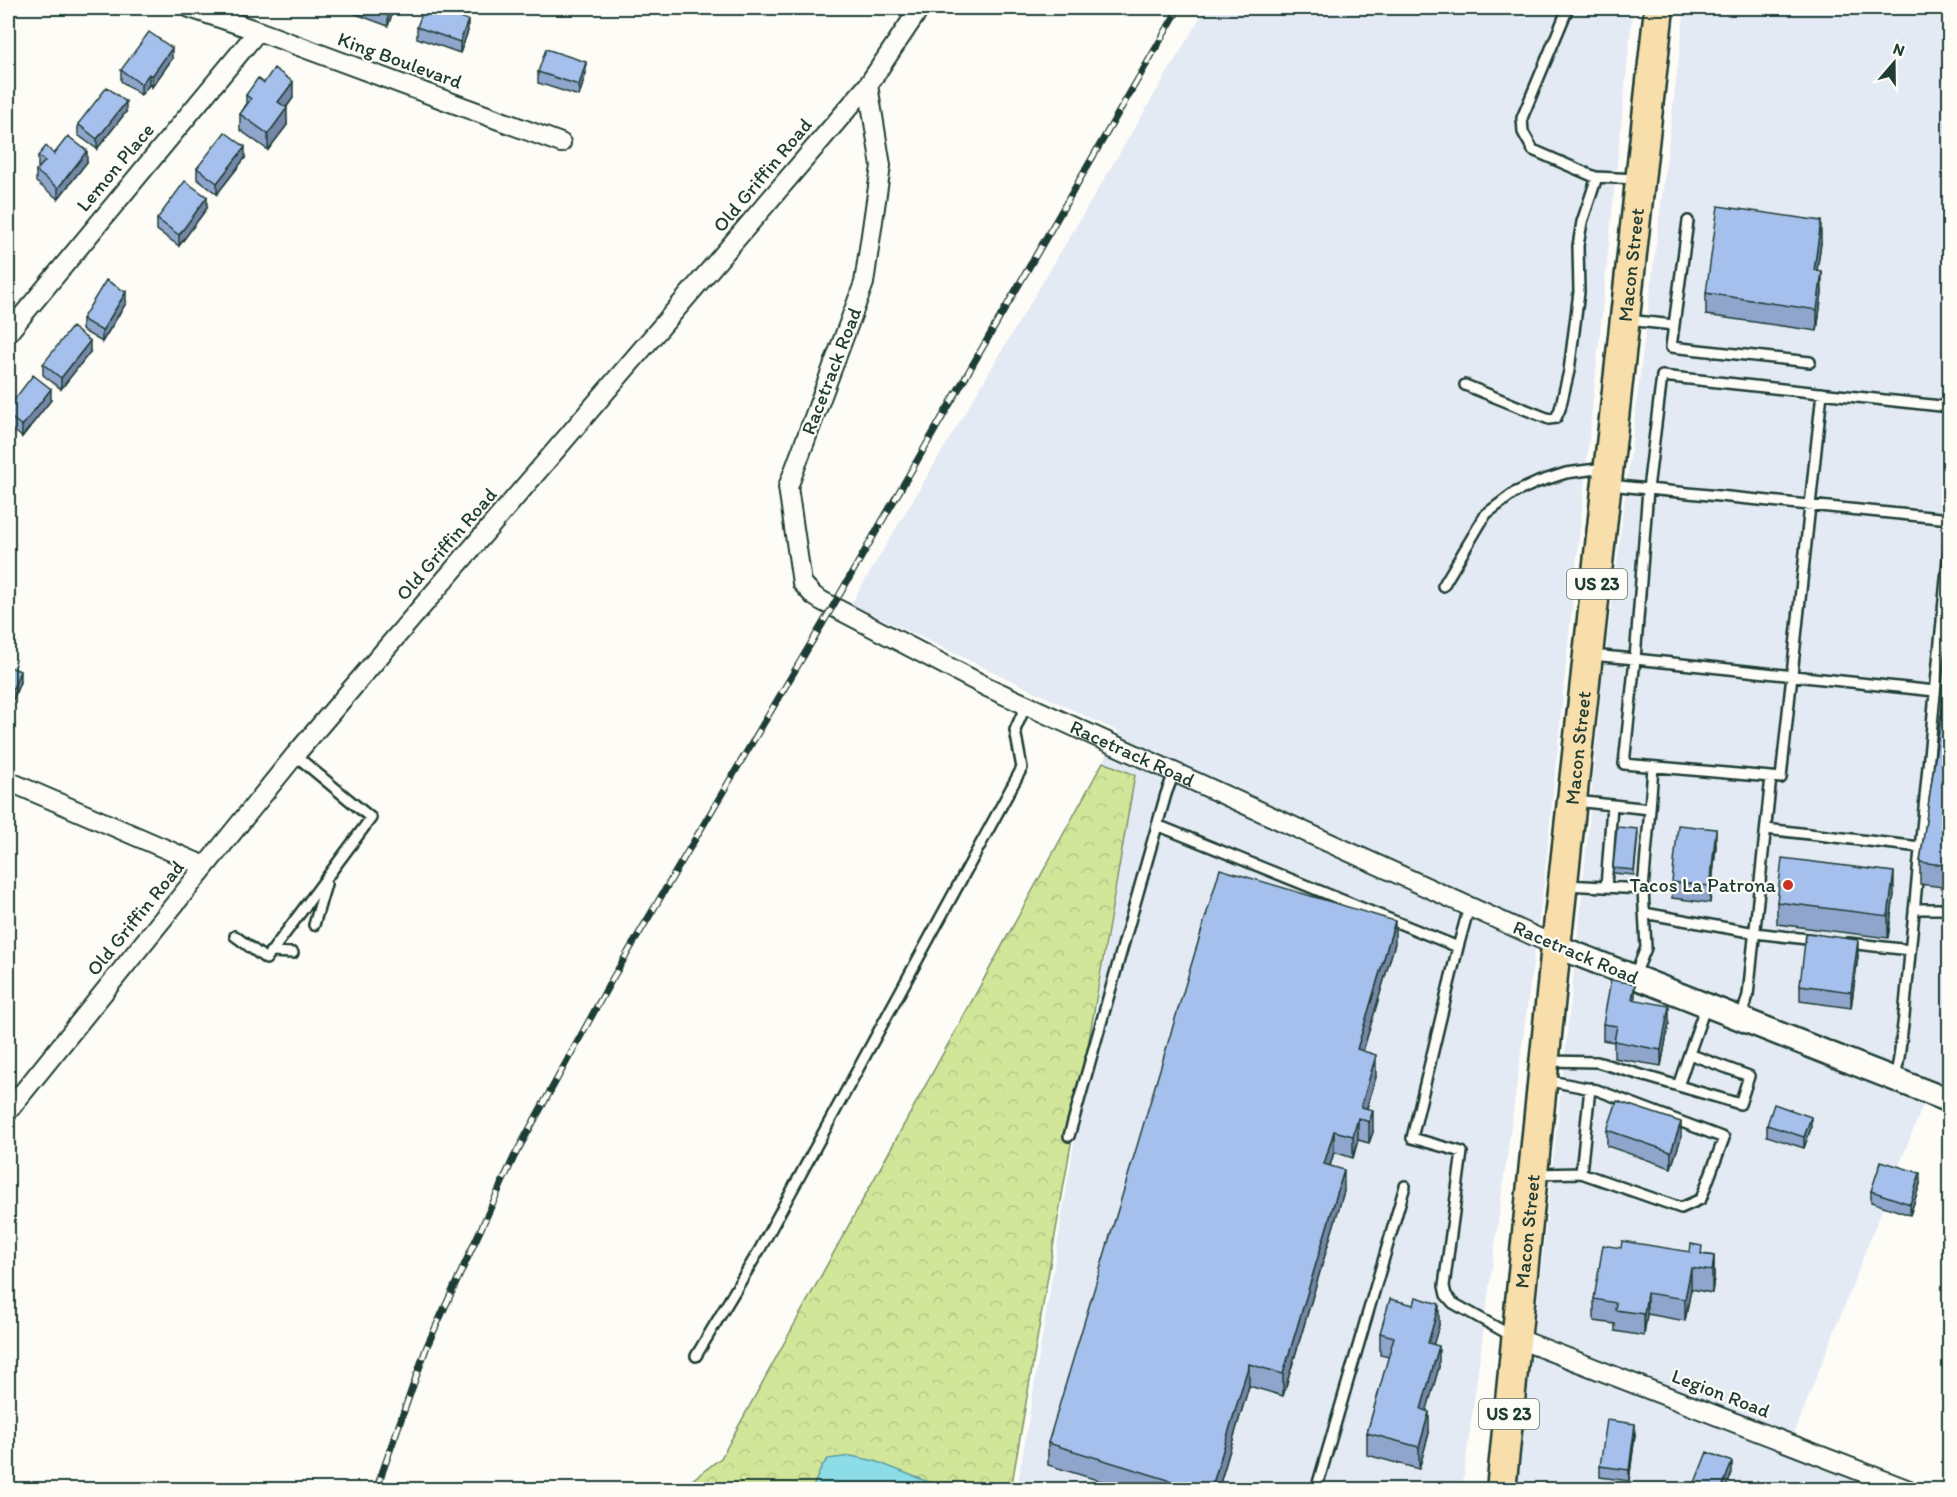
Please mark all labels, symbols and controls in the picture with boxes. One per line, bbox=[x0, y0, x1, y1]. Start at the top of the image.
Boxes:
street label: King Boulevard bbox=[335, 26, 466, 94]
north arrow bbox=[1864, 33, 1924, 93]
text: N bbox=[1891, 39, 1907, 60]
street label: Old Griffin Road bbox=[707, 113, 817, 237]
street label: Lemon Place bbox=[71, 118, 159, 216]
street label: Macon Street bbox=[1613, 206, 1649, 323]
street label: Racetrack Road bbox=[796, 304, 866, 438]
street label: Old Griffin Road bbox=[391, 483, 502, 605]
road number: US 23 bbox=[1567, 569, 1627, 599]
street label: Macon Street bbox=[1560, 689, 1596, 806]
street label: Racetrack Road bbox=[1066, 714, 1199, 792]
street label: Old Griffin Road bbox=[81, 855, 189, 980]
place label: Tacos La Patrona bbox=[1629, 873, 1777, 897]
marker: Tacos La Patrona bbox=[1781, 878, 1795, 892]
street label: Racetrack Road bbox=[1510, 915, 1643, 989]
street label: Macon Street bbox=[1509, 1173, 1545, 1289]
street label: Legion Road bbox=[1668, 1363, 1774, 1423]
road number: US 23 bbox=[1479, 1399, 1539, 1429]

